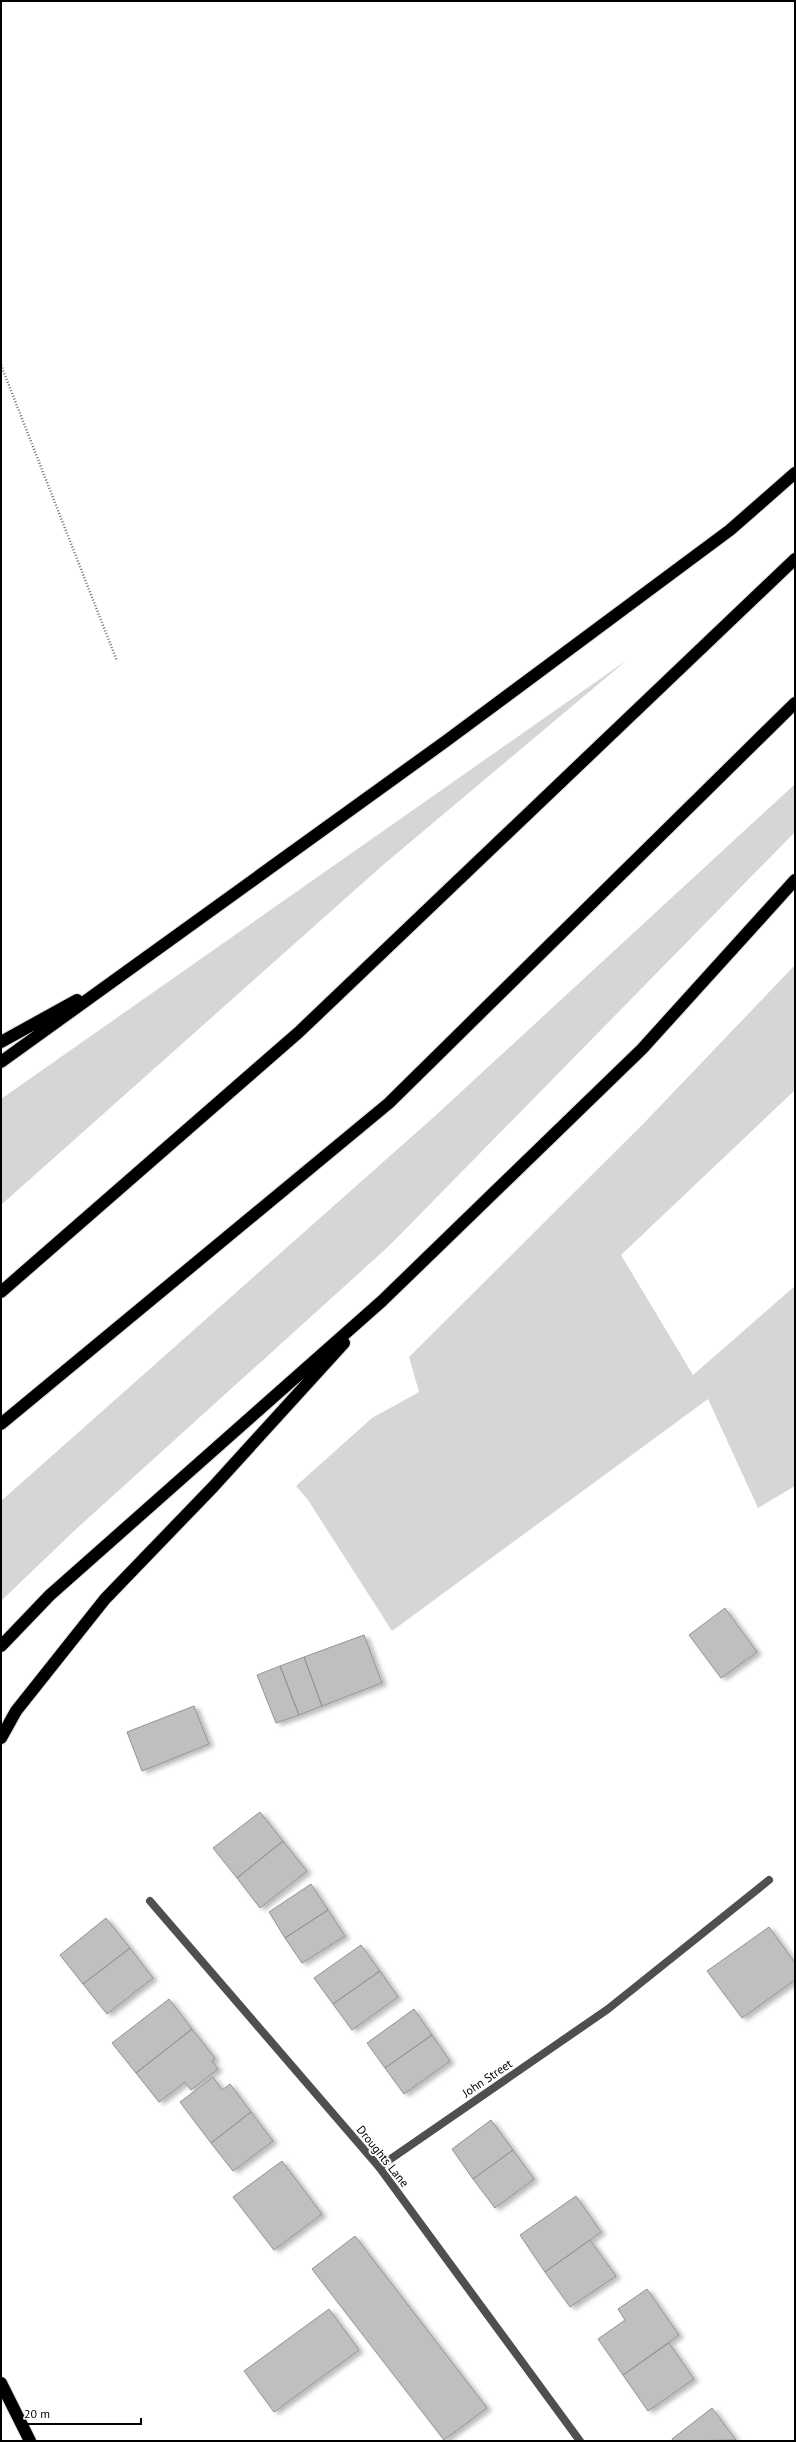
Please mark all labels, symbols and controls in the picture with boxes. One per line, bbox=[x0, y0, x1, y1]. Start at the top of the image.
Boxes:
street label: John Street bbox=[458, 2056, 515, 2101]
street label: Droughts Lane bbox=[354, 2122, 412, 2190]
scale bar bbox=[18, 2400, 141, 2426]
text: 20 m bbox=[24, 2406, 50, 2421]

